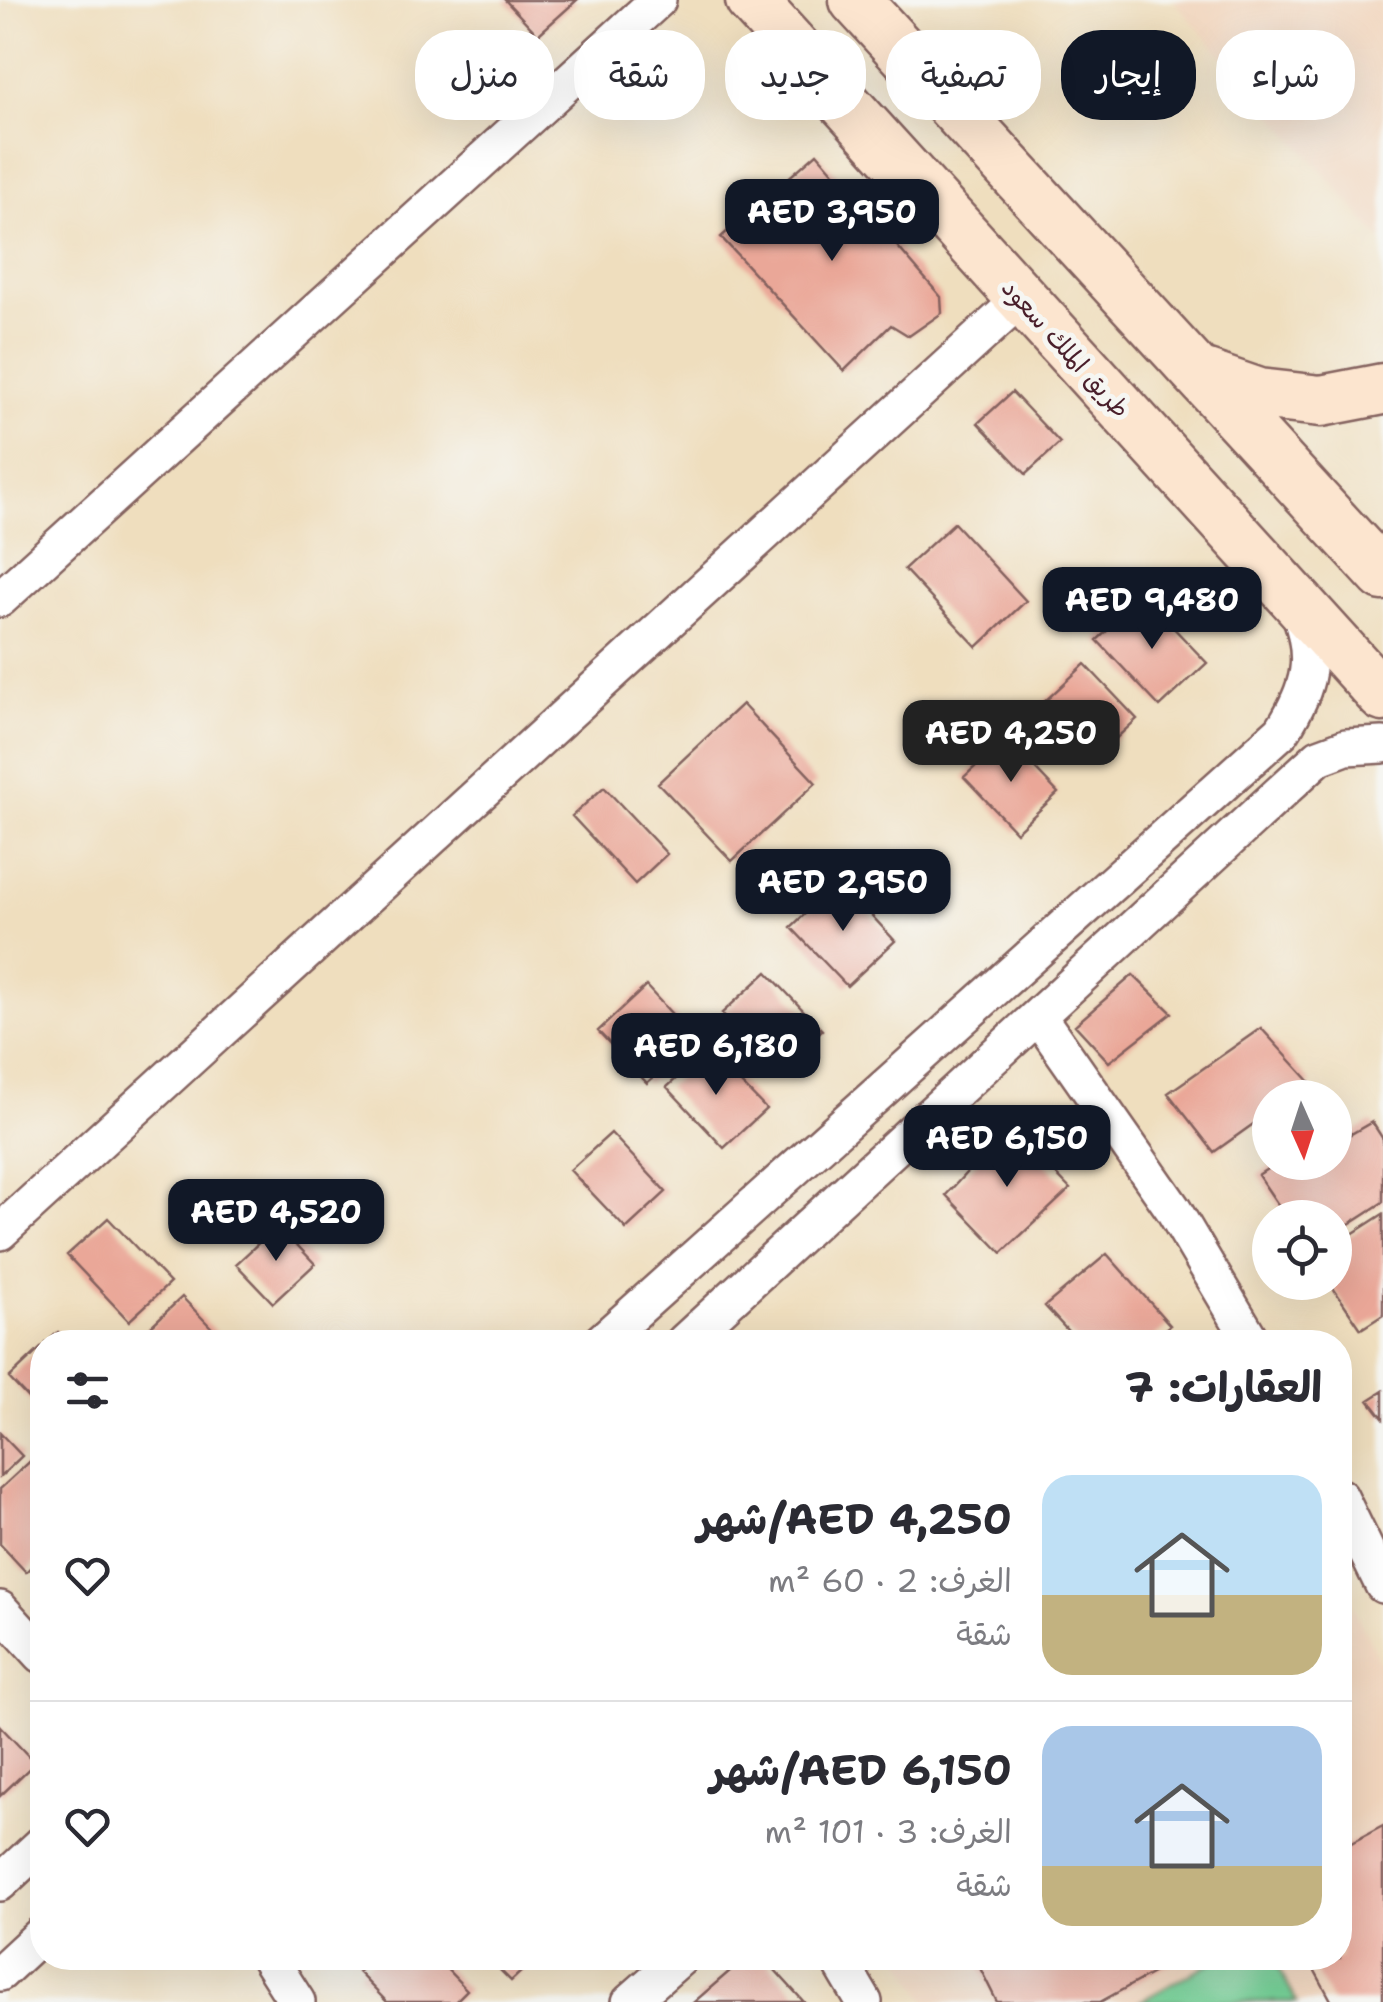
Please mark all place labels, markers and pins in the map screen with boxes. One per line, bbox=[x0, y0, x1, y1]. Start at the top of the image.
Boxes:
pin: AED 3,950 bbox=[718, 179, 946, 264]
pin: AED 9,480 bbox=[1038, 567, 1266, 652]
pin: AED 4,250 bbox=[897, 700, 1125, 785]
pin: AED 2,950 bbox=[729, 849, 957, 934]
pin: AED 6,180 bbox=[602, 1013, 830, 1098]
pin: AED 6,150 bbox=[893, 1105, 1121, 1190]
pin: AED 4,520 bbox=[162, 1179, 390, 1264]

